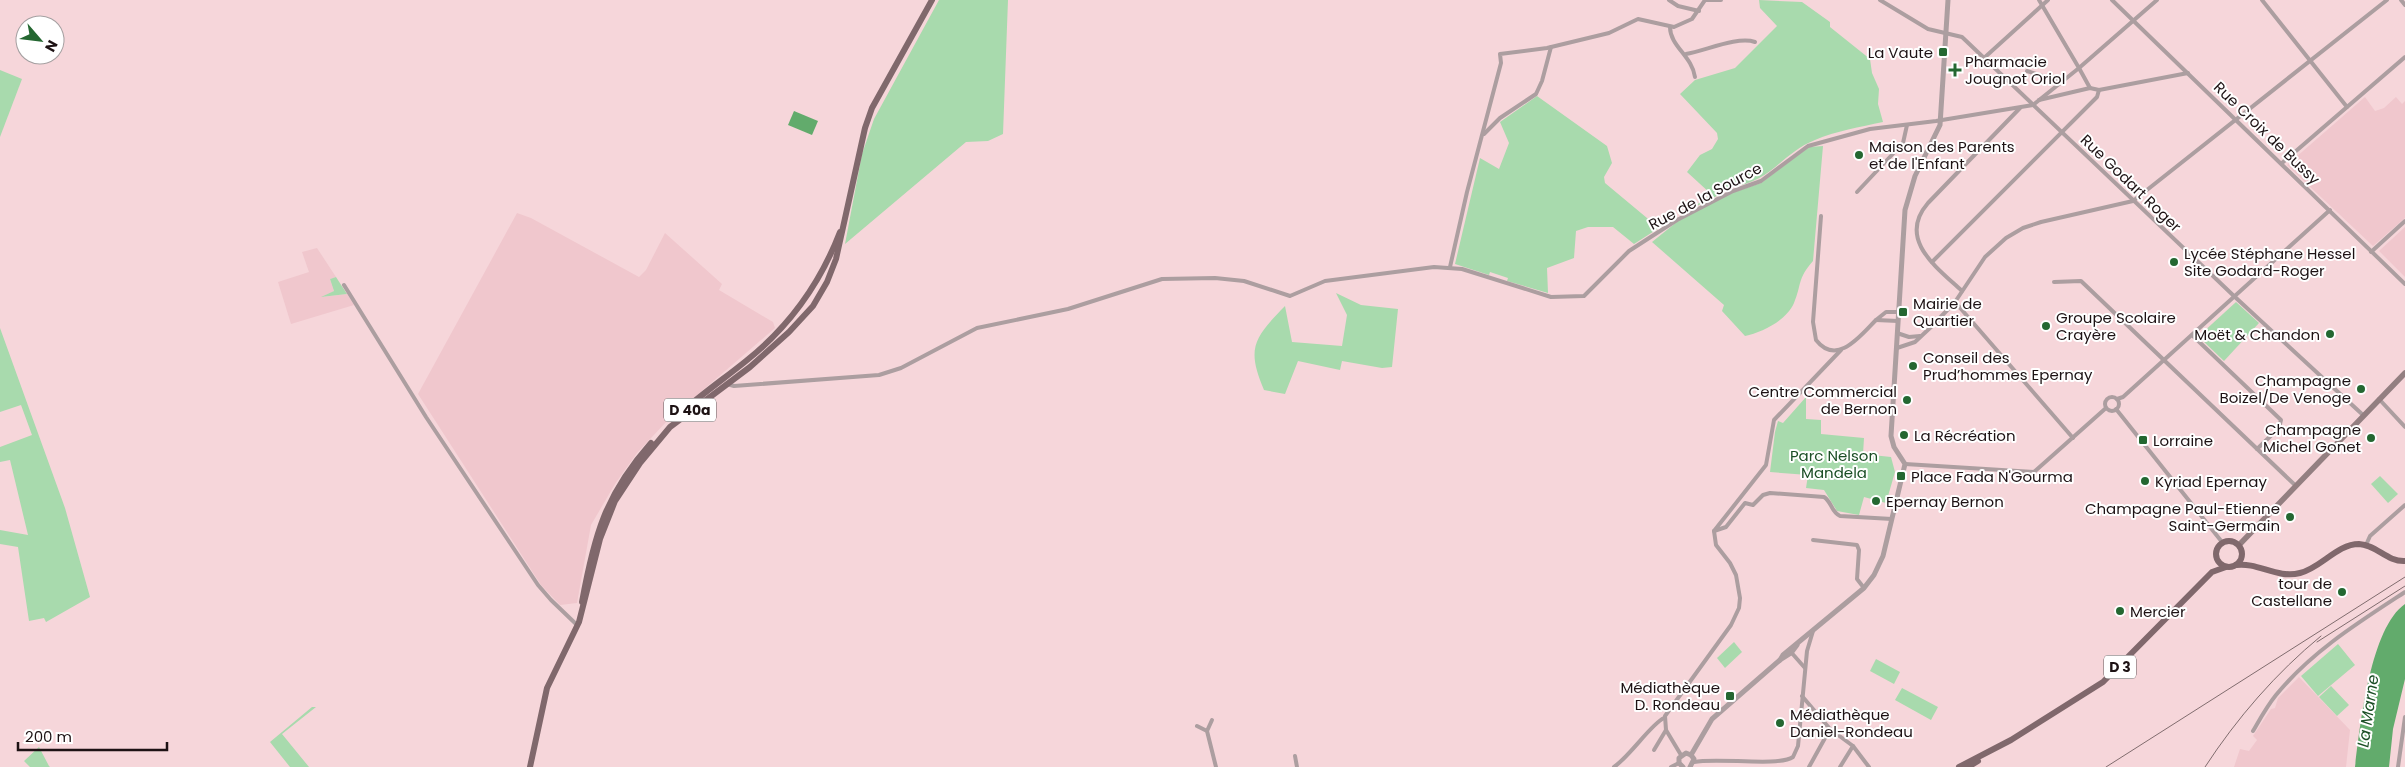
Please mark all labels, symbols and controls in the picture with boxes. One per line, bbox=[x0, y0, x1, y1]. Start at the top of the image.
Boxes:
north arrow bbox=[15, 15, 65, 65]
text: N bbox=[40, 37, 63, 55]
place label: La Vaute bbox=[1868, 42, 1933, 63]
marker: La Vaute bbox=[1937, 46, 1949, 58]
place label: Pharmacie Jougnot Oriol bbox=[1965, 51, 2065, 89]
marker: Pharmacie Jougnot Oriol bbox=[1949, 64, 1961, 76]
street label: Rue Croix de Bussy bbox=[2209, 77, 2325, 190]
street label: Rue Godart Roger bbox=[2076, 129, 2186, 237]
place label: Maison des Parents et de l'Enfant bbox=[1869, 136, 2015, 174]
marker: Maison des Parents et de l'Enfant bbox=[1853, 149, 1865, 161]
street label: Rue de la Source bbox=[1645, 157, 1765, 235]
place label: Lycée Stéphane Hessel Site Godard-Roger bbox=[2184, 243, 2355, 281]
marker: Lycée Stéphane Hessel Site Godard-Roger bbox=[2168, 256, 2180, 268]
place label: Mairie de Quartier bbox=[1913, 293, 1982, 331]
marker: Mairie de Quartier bbox=[1897, 306, 1909, 318]
place label: Groupe Scolaire Crayère bbox=[2056, 307, 2176, 345]
marker: Groupe Scolaire Crayère bbox=[2040, 320, 2052, 332]
place label: Moёt & Chandon bbox=[2194, 324, 2320, 345]
marker: Moёt & Chandon bbox=[2324, 328, 2336, 340]
place label: Conseil des Prud’hommes Epernay bbox=[1923, 347, 2093, 385]
marker: Conseil des Prud’hommes Epernay bbox=[1907, 360, 1919, 372]
place label: Champagne Boizel/De Venoge bbox=[2220, 370, 2351, 408]
place label: Centre Commercial de Bernon bbox=[1749, 381, 1897, 419]
marker: Champagne Boizel/De Venoge bbox=[2355, 383, 2367, 395]
marker: Centre Commercial de Bernon bbox=[1901, 394, 1913, 406]
road number: D 40a bbox=[664, 398, 716, 422]
place label: Champagne Michel Gonet bbox=[2263, 419, 2361, 457]
place label: La Récréation bbox=[1914, 425, 2016, 446]
marker: La Récréation bbox=[1898, 429, 1910, 441]
place label: Lorraine bbox=[2153, 430, 2213, 451]
marker: Champagne Michel Gonet bbox=[2365, 432, 2377, 444]
marker: Lorraine bbox=[2137, 434, 2149, 446]
park label: Parc Nelson Mandela bbox=[1790, 445, 1878, 483]
place label: Place Fada N'Gourma bbox=[1911, 466, 2073, 487]
marker: Place Fada N'Gourma bbox=[1895, 470, 1907, 482]
place label: Kyriad Epernay bbox=[2155, 471, 2267, 492]
marker: Kyriad Epernay bbox=[2139, 475, 2151, 487]
place label: Epernay Bernon bbox=[1886, 491, 2004, 512]
marker: Epernay Bernon bbox=[1870, 495, 1882, 507]
place label: Champagne Paul-Etienne Saint-Germain bbox=[2085, 498, 2280, 536]
marker: Champagne Paul-Etienne Saint-Germain bbox=[2284, 511, 2296, 523]
place label: tour de Castellane bbox=[2251, 573, 2332, 611]
marker: tour de Castellane bbox=[2336, 586, 2348, 598]
place label: Mercier bbox=[2130, 601, 2186, 622]
marker: Mercier bbox=[2114, 605, 2126, 617]
road number: D 3 bbox=[2104, 656, 2136, 679]
water label: La Marne bbox=[2352, 673, 2384, 749]
place label: Médiathèque D. Rondeau bbox=[1620, 677, 1720, 715]
marker: Médiathèque D. Rondeau bbox=[1724, 690, 1736, 702]
place label: Médiathèque Daniel-Rondeau bbox=[1790, 704, 1913, 742]
marker: Médiathèque Daniel-Rondeau bbox=[1774, 717, 1786, 729]
scale bar bbox=[18, 720, 166, 752]
text: 200 m bbox=[25, 726, 72, 747]

